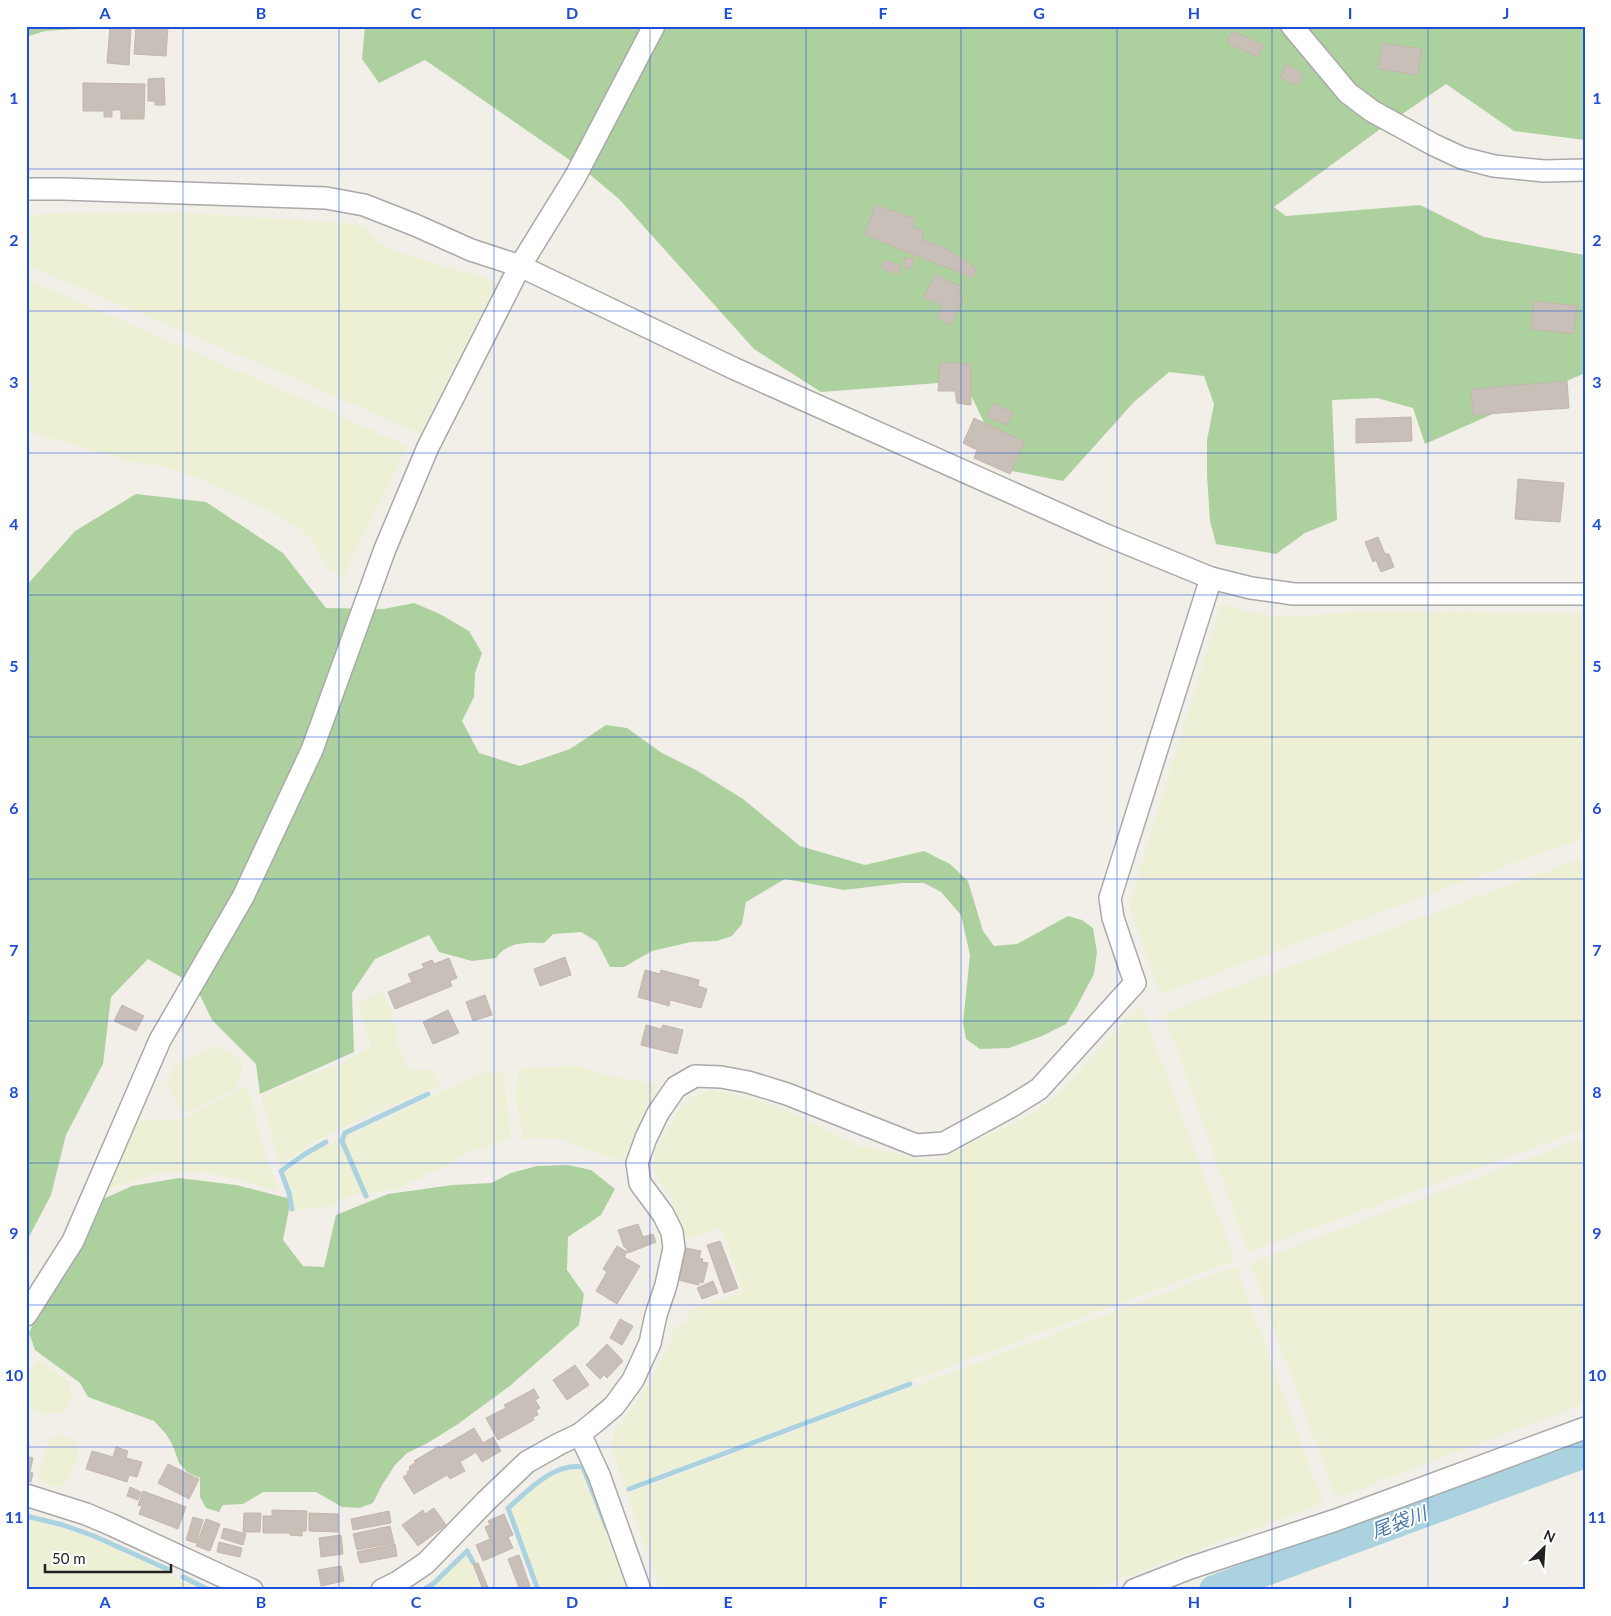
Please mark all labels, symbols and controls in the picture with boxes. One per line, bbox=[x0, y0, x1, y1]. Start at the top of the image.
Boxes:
text: A bbox=[98, 3, 111, 22]
text: B bbox=[256, 3, 266, 22]
text: C bbox=[411, 3, 422, 22]
text: D bbox=[566, 3, 578, 22]
text: E bbox=[723, 3, 733, 22]
text: F bbox=[878, 3, 888, 22]
text: G bbox=[1033, 3, 1045, 22]
text: H bbox=[1188, 3, 1200, 22]
text: I bbox=[1348, 3, 1352, 22]
text: J bbox=[1503, 3, 1509, 22]
text: 1 bbox=[9, 88, 19, 107]
text: 1 bbox=[1592, 88, 1602, 107]
text: 2 bbox=[9, 230, 19, 249]
text: 2 bbox=[1592, 230, 1602, 249]
text: 3 bbox=[9, 372, 19, 391]
text: 3 bbox=[1592, 372, 1602, 391]
text: 4 bbox=[9, 514, 19, 533]
text: 4 bbox=[1592, 514, 1602, 533]
text: 5 bbox=[9, 656, 19, 675]
text: 5 bbox=[1592, 656, 1602, 675]
text: 6 bbox=[9, 798, 19, 817]
text: 6 bbox=[1592, 798, 1602, 817]
text: 7 bbox=[9, 940, 19, 959]
text: 7 bbox=[1592, 940, 1602, 959]
text: 8 bbox=[9, 1082, 19, 1101]
text: 8 bbox=[1592, 1082, 1602, 1101]
text: 9 bbox=[9, 1223, 19, 1242]
text: 9 bbox=[1592, 1223, 1602, 1242]
text: 10 bbox=[5, 1365, 23, 1384]
text: 10 bbox=[1588, 1365, 1606, 1384]
water label: 尾袋川 bbox=[1368, 1500, 1431, 1542]
text: 11 bbox=[5, 1507, 23, 1526]
text: 11 bbox=[1588, 1507, 1606, 1526]
north arrow bbox=[1518, 1524, 1568, 1574]
text: N bbox=[1541, 1526, 1558, 1546]
scale bar bbox=[45, 1541, 171, 1573]
text: 50 m bbox=[52, 1549, 86, 1567]
text: A bbox=[98, 1592, 111, 1611]
text: B bbox=[256, 1592, 266, 1611]
text: C bbox=[411, 1592, 422, 1611]
text: D bbox=[566, 1592, 578, 1611]
text: E bbox=[723, 1592, 733, 1611]
text: F bbox=[878, 1592, 888, 1611]
text: G bbox=[1033, 1592, 1045, 1611]
text: H bbox=[1188, 1592, 1200, 1611]
text: I bbox=[1348, 1592, 1352, 1611]
text: J bbox=[1503, 1592, 1509, 1611]

